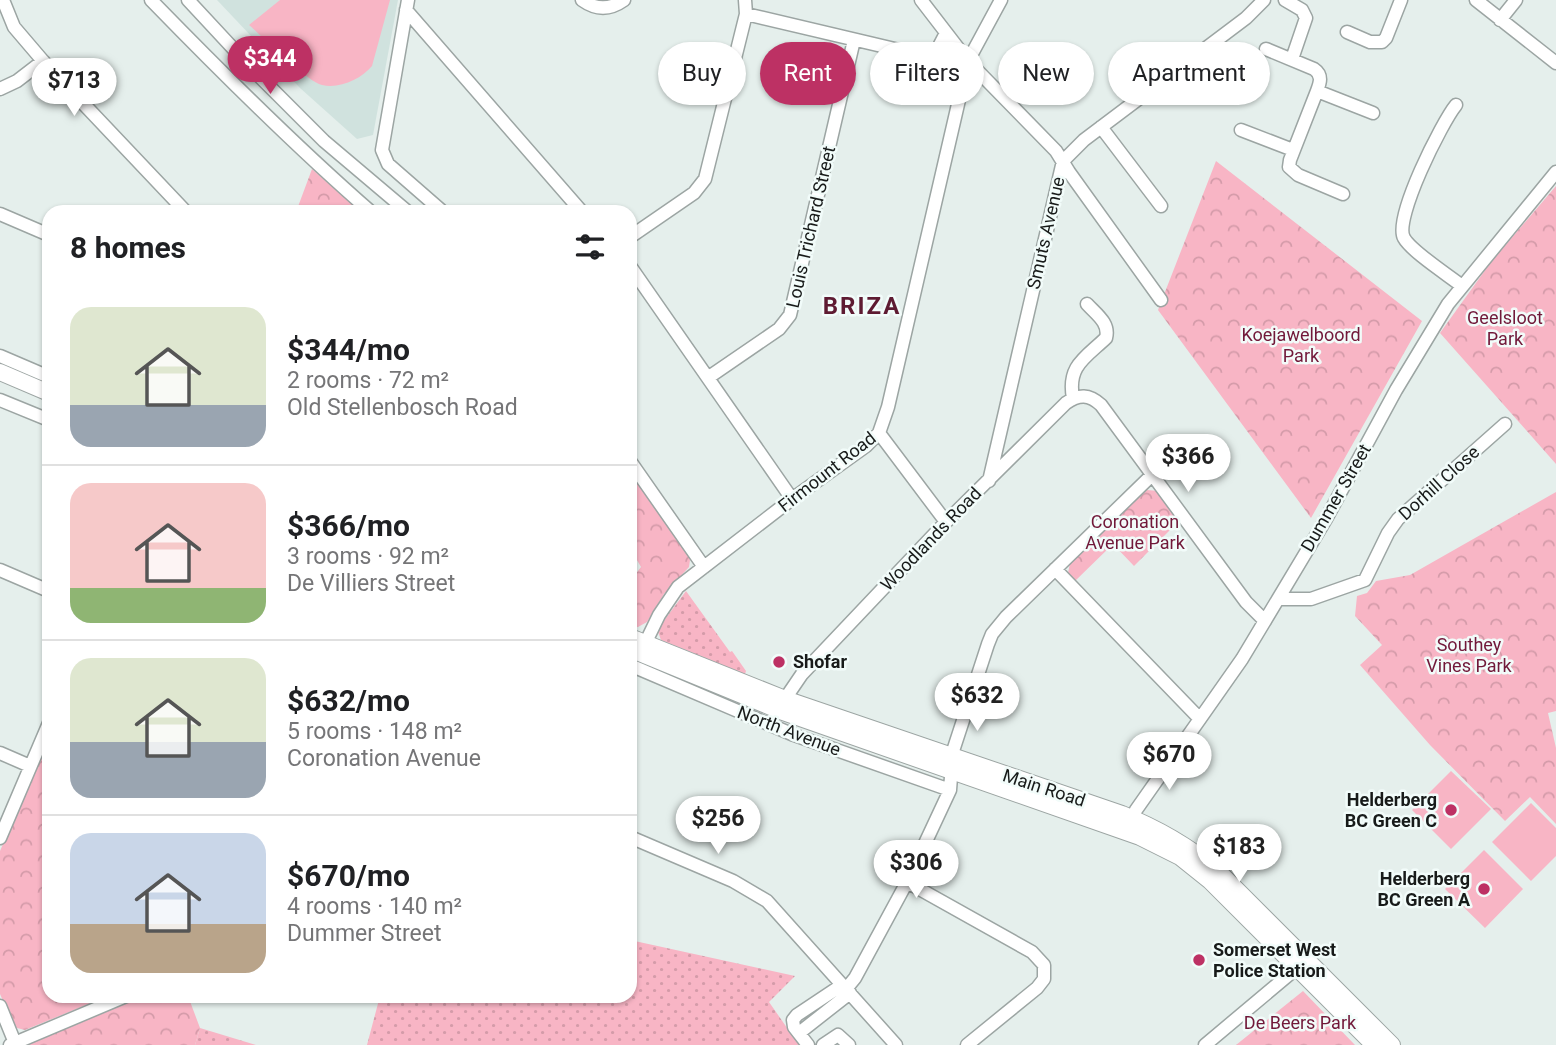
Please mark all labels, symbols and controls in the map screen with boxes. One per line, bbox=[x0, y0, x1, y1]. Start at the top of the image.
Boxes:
pin: $344 bbox=[229, 36, 311, 96]
chip: Buy bbox=[658, 42, 746, 105]
chip: Rent bbox=[760, 42, 856, 105]
chip: Filters bbox=[870, 42, 984, 105]
chip: New bbox=[998, 42, 1094, 105]
chip: Apartment bbox=[1108, 42, 1270, 105]
text: $344 bbox=[244, 45, 296, 72]
pin: $713 bbox=[33, 58, 115, 118]
text: $713 bbox=[48, 67, 100, 94]
street label: Louis Trichard Street bbox=[782, 144, 839, 310]
street label: Smuts Avenue bbox=[1022, 175, 1069, 291]
icon: filters bbox=[571, 228, 609, 266]
text: 8 homes bbox=[70, 230, 186, 265]
district label: BRIZA bbox=[823, 292, 901, 320]
park label: Geelsloot Park bbox=[1467, 307, 1543, 349]
park label: Koejawelboord Park bbox=[1241, 324, 1361, 366]
text: $344/mo bbox=[287, 332, 410, 367]
icon: home bbox=[126, 335, 210, 419]
text: 2 rooms · 72 m² bbox=[287, 367, 449, 394]
text: Old Stellenbosch Road bbox=[287, 394, 518, 421]
street label: Firmount Road bbox=[774, 427, 880, 516]
pin: $366 bbox=[1147, 434, 1229, 494]
street label: Dummer Street bbox=[1296, 440, 1375, 555]
street label: Dorhill Close bbox=[1394, 441, 1483, 524]
text: $366 bbox=[1162, 443, 1214, 470]
street label: Woodlands Road bbox=[876, 483, 985, 595]
text: $366/mo bbox=[287, 508, 410, 543]
icon: home bbox=[126, 511, 210, 595]
park label: Coronation Avenue Park bbox=[1085, 511, 1186, 553]
text: 3 rooms · 92 m² bbox=[287, 543, 449, 570]
text: De Villiers Street bbox=[287, 570, 455, 597]
park label: Southey Vines Park bbox=[1426, 634, 1513, 676]
place label: Shofar bbox=[793, 651, 847, 672]
marker: Shofar bbox=[771, 654, 787, 670]
pin: $632 bbox=[936, 674, 1018, 733]
text: $632 bbox=[951, 682, 1003, 709]
text: $632/mo bbox=[287, 683, 410, 718]
icon: home bbox=[126, 686, 210, 770]
street label: North Avenue bbox=[735, 701, 844, 760]
text: 5 rooms · 148 m² bbox=[287, 718, 462, 745]
pin: $670 bbox=[1128, 732, 1210, 792]
text: $670 bbox=[1143, 741, 1195, 768]
text: Coronation Avenue bbox=[287, 745, 481, 772]
street label: Main Road bbox=[1000, 764, 1088, 811]
place label: Helderberg BC Green C bbox=[1345, 789, 1437, 831]
pin: $256 bbox=[677, 796, 759, 856]
marker: Helderberg BC Green C bbox=[1443, 802, 1459, 818]
text: $256 bbox=[692, 805, 744, 832]
pin: $183 bbox=[1198, 824, 1280, 884]
text: $183 bbox=[1213, 833, 1265, 860]
pin: $306 bbox=[875, 841, 957, 900]
text: $306 bbox=[890, 849, 942, 876]
text: $670/mo bbox=[287, 858, 410, 893]
icon: home bbox=[126, 861, 210, 945]
place label: Helderberg BC Green A bbox=[1377, 868, 1471, 910]
marker: Helderberg BC Green A bbox=[1476, 881, 1492, 897]
text: 4 rooms · 140 m² bbox=[287, 893, 462, 920]
text: Dummer Street bbox=[287, 920, 442, 947]
place label: Somerset West Police Station bbox=[1213, 939, 1336, 981]
marker: Somerset West Police Station bbox=[1191, 952, 1207, 968]
park label: De Beers Park bbox=[1244, 1012, 1357, 1033]

